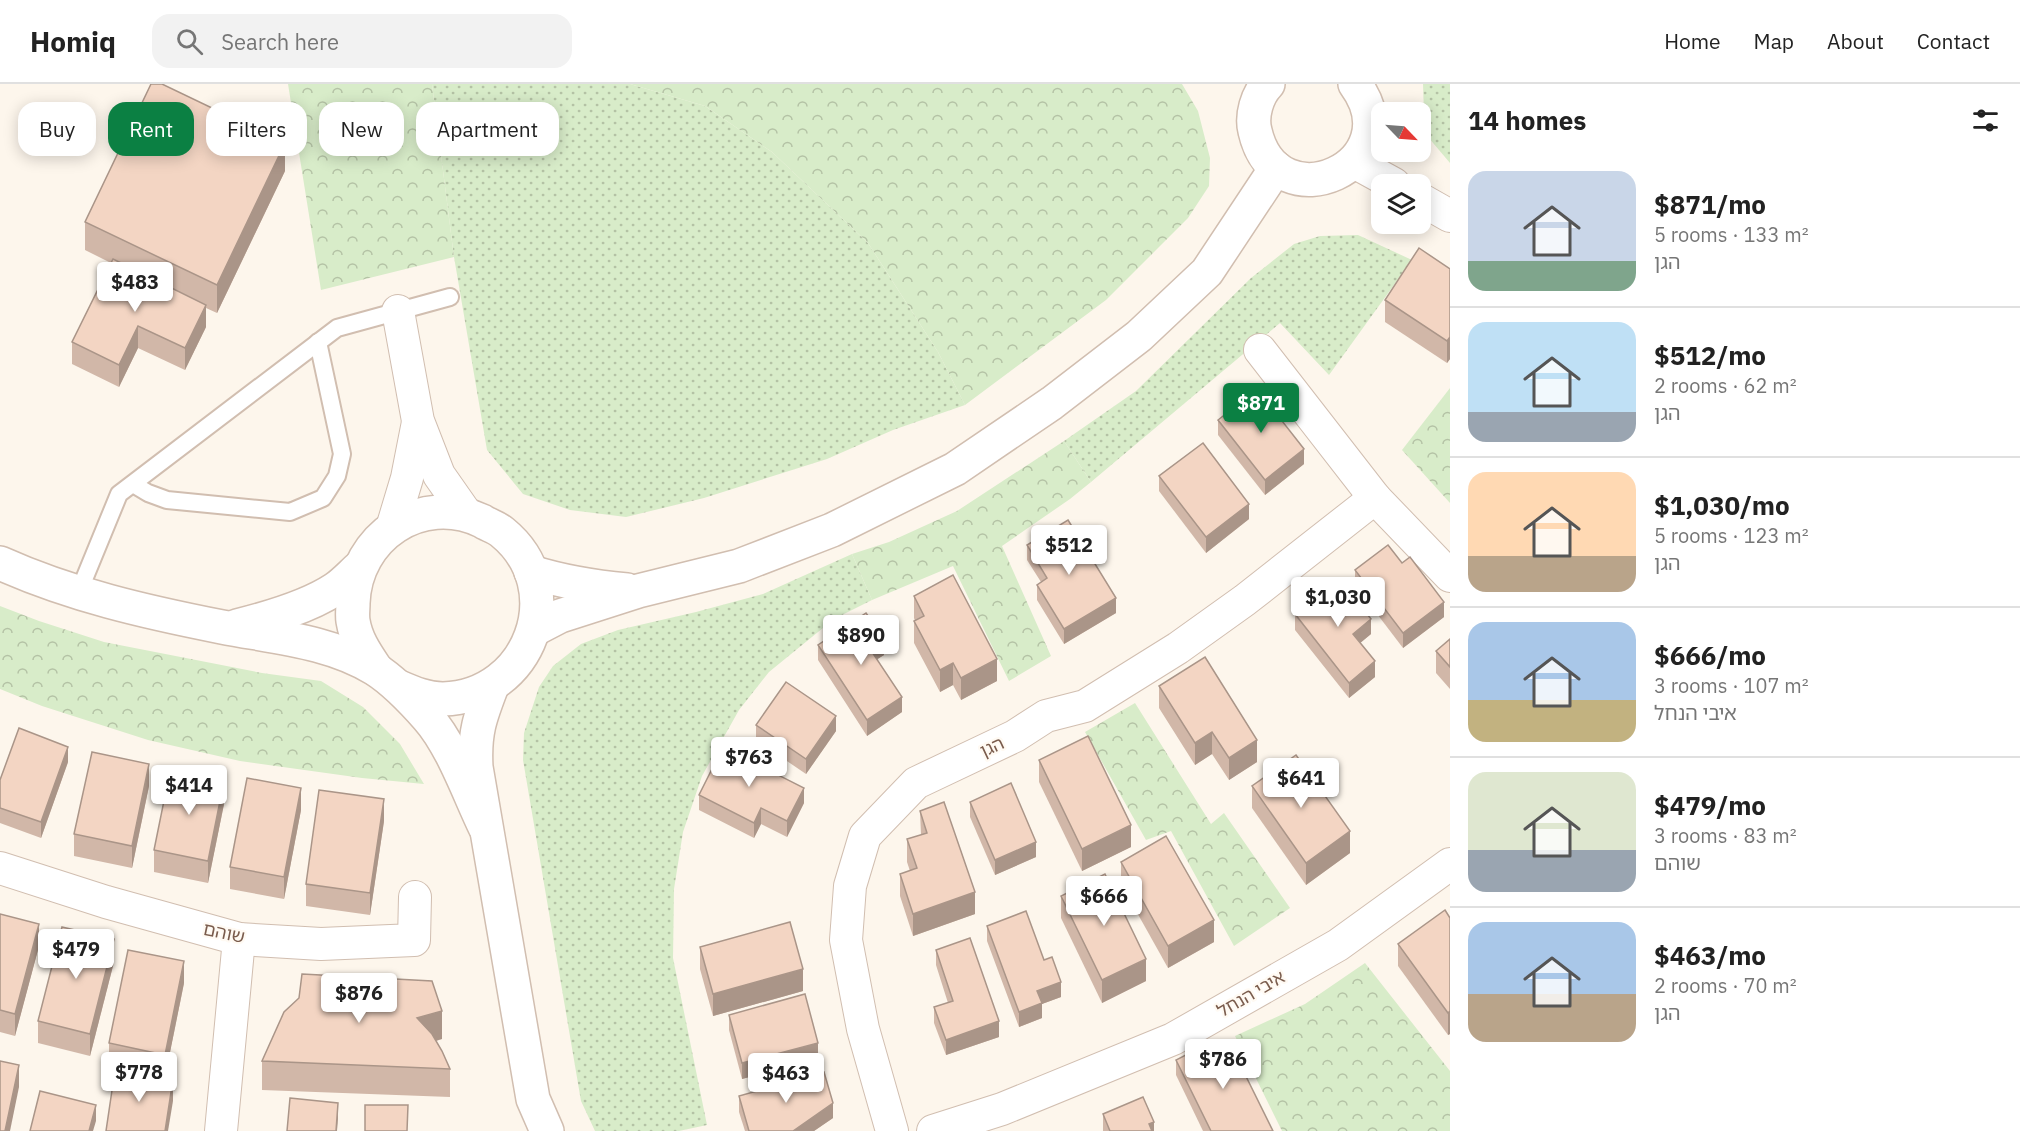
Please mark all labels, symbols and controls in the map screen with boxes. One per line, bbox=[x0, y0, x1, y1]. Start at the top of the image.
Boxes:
search box bbox=[152, 14, 572, 68]
text: Homiq bbox=[30, 23, 116, 60]
icon: search bbox=[173, 25, 206, 58]
text: Search here bbox=[221, 27, 339, 56]
text: Home bbox=[1664, 27, 1721, 55]
text: Map bbox=[1754, 27, 1794, 55]
text: About bbox=[1827, 27, 1884, 55]
text: Contact bbox=[1917, 27, 1990, 55]
chip: Buy bbox=[18, 102, 96, 156]
chip: Rent bbox=[108, 102, 194, 156]
chip: Filters bbox=[206, 102, 307, 156]
chip: New bbox=[319, 102, 404, 156]
chip: Apartment bbox=[416, 102, 559, 156]
north arrow bbox=[1371, 102, 1431, 162]
map controls bbox=[1371, 102, 1431, 234]
text: 14 homes bbox=[1468, 103, 1586, 137]
icon: filters bbox=[1969, 104, 2002, 137]
button: layers bbox=[1371, 174, 1431, 234]
text: $871/mo bbox=[1654, 187, 1766, 221]
icon: home bbox=[1516, 195, 1588, 267]
text: 5 rooms · 133 m² bbox=[1654, 221, 1809, 248]
text: הגן bbox=[1654, 248, 1681, 275]
pin: $483 bbox=[99, 262, 171, 313]
text: $483 bbox=[111, 268, 159, 295]
text: $512/mo bbox=[1654, 338, 1766, 372]
icon: home bbox=[1516, 346, 1588, 418]
text: 2 rooms · 62 m² bbox=[1654, 372, 1797, 399]
pin: $871 bbox=[1225, 383, 1297, 434]
text: $871 bbox=[1237, 389, 1285, 416]
text: הגן bbox=[1654, 399, 1681, 426]
text: $1,030/mo bbox=[1654, 488, 1790, 522]
icon: home bbox=[1516, 496, 1588, 568]
text: 5 rooms · 123 m² bbox=[1654, 522, 1809, 549]
pin: $512 bbox=[1033, 525, 1105, 576]
text: $512 bbox=[1045, 531, 1093, 558]
text: הגן bbox=[1654, 549, 1681, 576]
pin: $1,030 bbox=[1289, 577, 1387, 628]
text: $1,030 bbox=[1305, 583, 1371, 610]
pin: $890 bbox=[825, 615, 897, 666]
text: $890 bbox=[837, 621, 885, 648]
text: $666/mo bbox=[1654, 638, 1766, 672]
icon: home bbox=[1516, 646, 1588, 718]
text: 3 rooms · 107 m² bbox=[1654, 672, 1809, 699]
text: איבי הנחל bbox=[1654, 699, 1737, 726]
street label: הגן bbox=[976, 731, 1008, 762]
pin: $763 bbox=[713, 737, 785, 788]
text: $763 bbox=[725, 743, 773, 770]
pin: $641 bbox=[1265, 758, 1337, 809]
text: $641 bbox=[1277, 764, 1325, 791]
pin: $414 bbox=[153, 765, 225, 816]
text: $414 bbox=[165, 771, 213, 798]
text: $479/mo bbox=[1654, 788, 1766, 822]
icon: home bbox=[1516, 796, 1588, 868]
text: 3 rooms · 83 m² bbox=[1654, 822, 1797, 849]
text: שוהם bbox=[1654, 849, 1701, 876]
pin: $666 bbox=[1068, 876, 1140, 927]
text: $666 bbox=[1080, 882, 1128, 909]
street label: שוהם bbox=[201, 917, 247, 948]
pin: $479 bbox=[40, 929, 112, 980]
text: $479 bbox=[52, 935, 100, 962]
text: $463/mo bbox=[1654, 938, 1766, 972]
icon: home bbox=[1516, 946, 1588, 1018]
street label: איבי הנחל bbox=[1213, 965, 1289, 1022]
text: 2 rooms · 70 m² bbox=[1654, 972, 1797, 999]
pin: $876 bbox=[323, 973, 395, 1024]
text: $876 bbox=[335, 979, 383, 1006]
text: הגן bbox=[1654, 999, 1681, 1026]
pin: $786 bbox=[1187, 1039, 1259, 1090]
text: $786 bbox=[1199, 1045, 1247, 1072]
pin: $778 bbox=[103, 1052, 175, 1103]
pin: $463 bbox=[750, 1053, 822, 1104]
text: $778 bbox=[115, 1058, 163, 1085]
text: $463 bbox=[762, 1059, 810, 1086]

